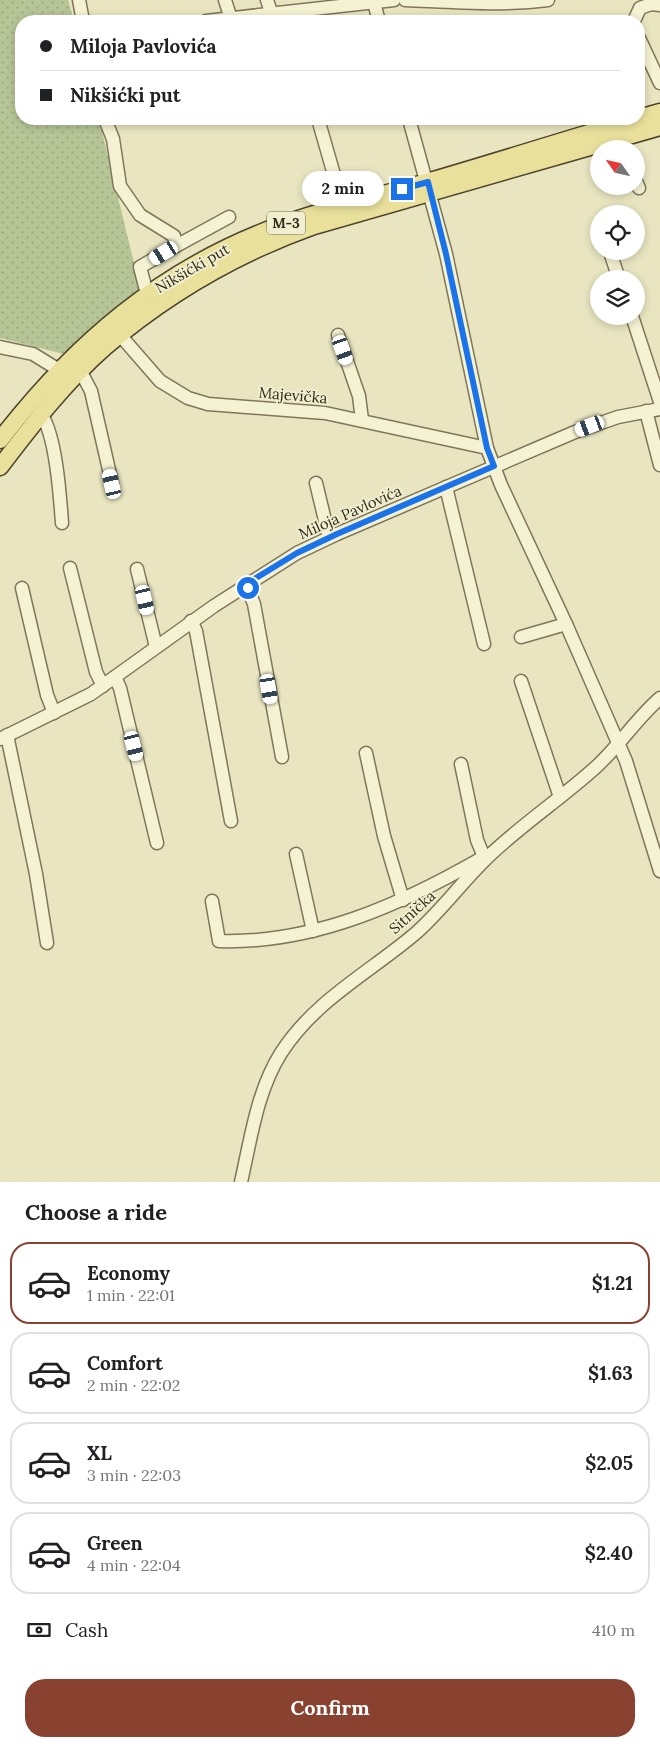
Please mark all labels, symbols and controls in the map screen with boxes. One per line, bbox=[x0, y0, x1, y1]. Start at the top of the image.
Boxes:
text: Miloja Pavlovića bbox=[70, 34, 216, 58]
text: Nikšićki put bbox=[70, 83, 181, 107]
north arrow bbox=[590, 140, 645, 195]
map controls bbox=[590, 140, 645, 325]
callout: 2 min bbox=[302, 172, 384, 206]
text: 2 min bbox=[322, 178, 364, 198]
route end bbox=[391, 178, 413, 200]
button: locate bbox=[590, 205, 645, 260]
road number: M-3 bbox=[267, 212, 305, 234]
car bbox=[147, 239, 180, 267]
street label: Nikšićki put bbox=[151, 239, 233, 297]
button: layers bbox=[590, 270, 645, 325]
car bbox=[331, 333, 354, 367]
street label: Majevička bbox=[258, 383, 328, 407]
car bbox=[573, 414, 606, 438]
car bbox=[101, 468, 122, 500]
street label: Miloja Pavlovića bbox=[296, 481, 405, 543]
route start bbox=[237, 577, 259, 599]
car bbox=[134, 584, 155, 616]
car bbox=[259, 673, 278, 705]
car bbox=[123, 730, 144, 762]
street label: Sitnička bbox=[385, 886, 439, 938]
text: Choose a ride bbox=[25, 1198, 167, 1226]
icon: car bbox=[27, 1261, 72, 1306]
text: Economy bbox=[87, 1261, 170, 1285]
text: $1.21 bbox=[592, 1271, 633, 1295]
text: 1 min · 22:01 bbox=[87, 1285, 175, 1305]
icon: car bbox=[27, 1351, 72, 1396]
text: Comfort bbox=[87, 1351, 163, 1375]
text: $1.63 bbox=[588, 1361, 633, 1385]
text: 2 min · 22:02 bbox=[87, 1375, 180, 1395]
icon: car bbox=[27, 1441, 72, 1486]
text: XL bbox=[87, 1441, 112, 1465]
text: $2.05 bbox=[585, 1451, 633, 1475]
text: 3 min · 22:03 bbox=[87, 1465, 181, 1485]
icon: car bbox=[27, 1531, 72, 1576]
text: Green bbox=[87, 1531, 143, 1555]
text: $2.40 bbox=[585, 1541, 633, 1565]
text: 4 min · 22:04 bbox=[87, 1555, 181, 1575]
icon: cash bbox=[25, 1616, 53, 1644]
text: Cash bbox=[65, 1618, 108, 1642]
text: 410 m bbox=[592, 1620, 635, 1640]
button: Confirm bbox=[25, 1679, 635, 1737]

